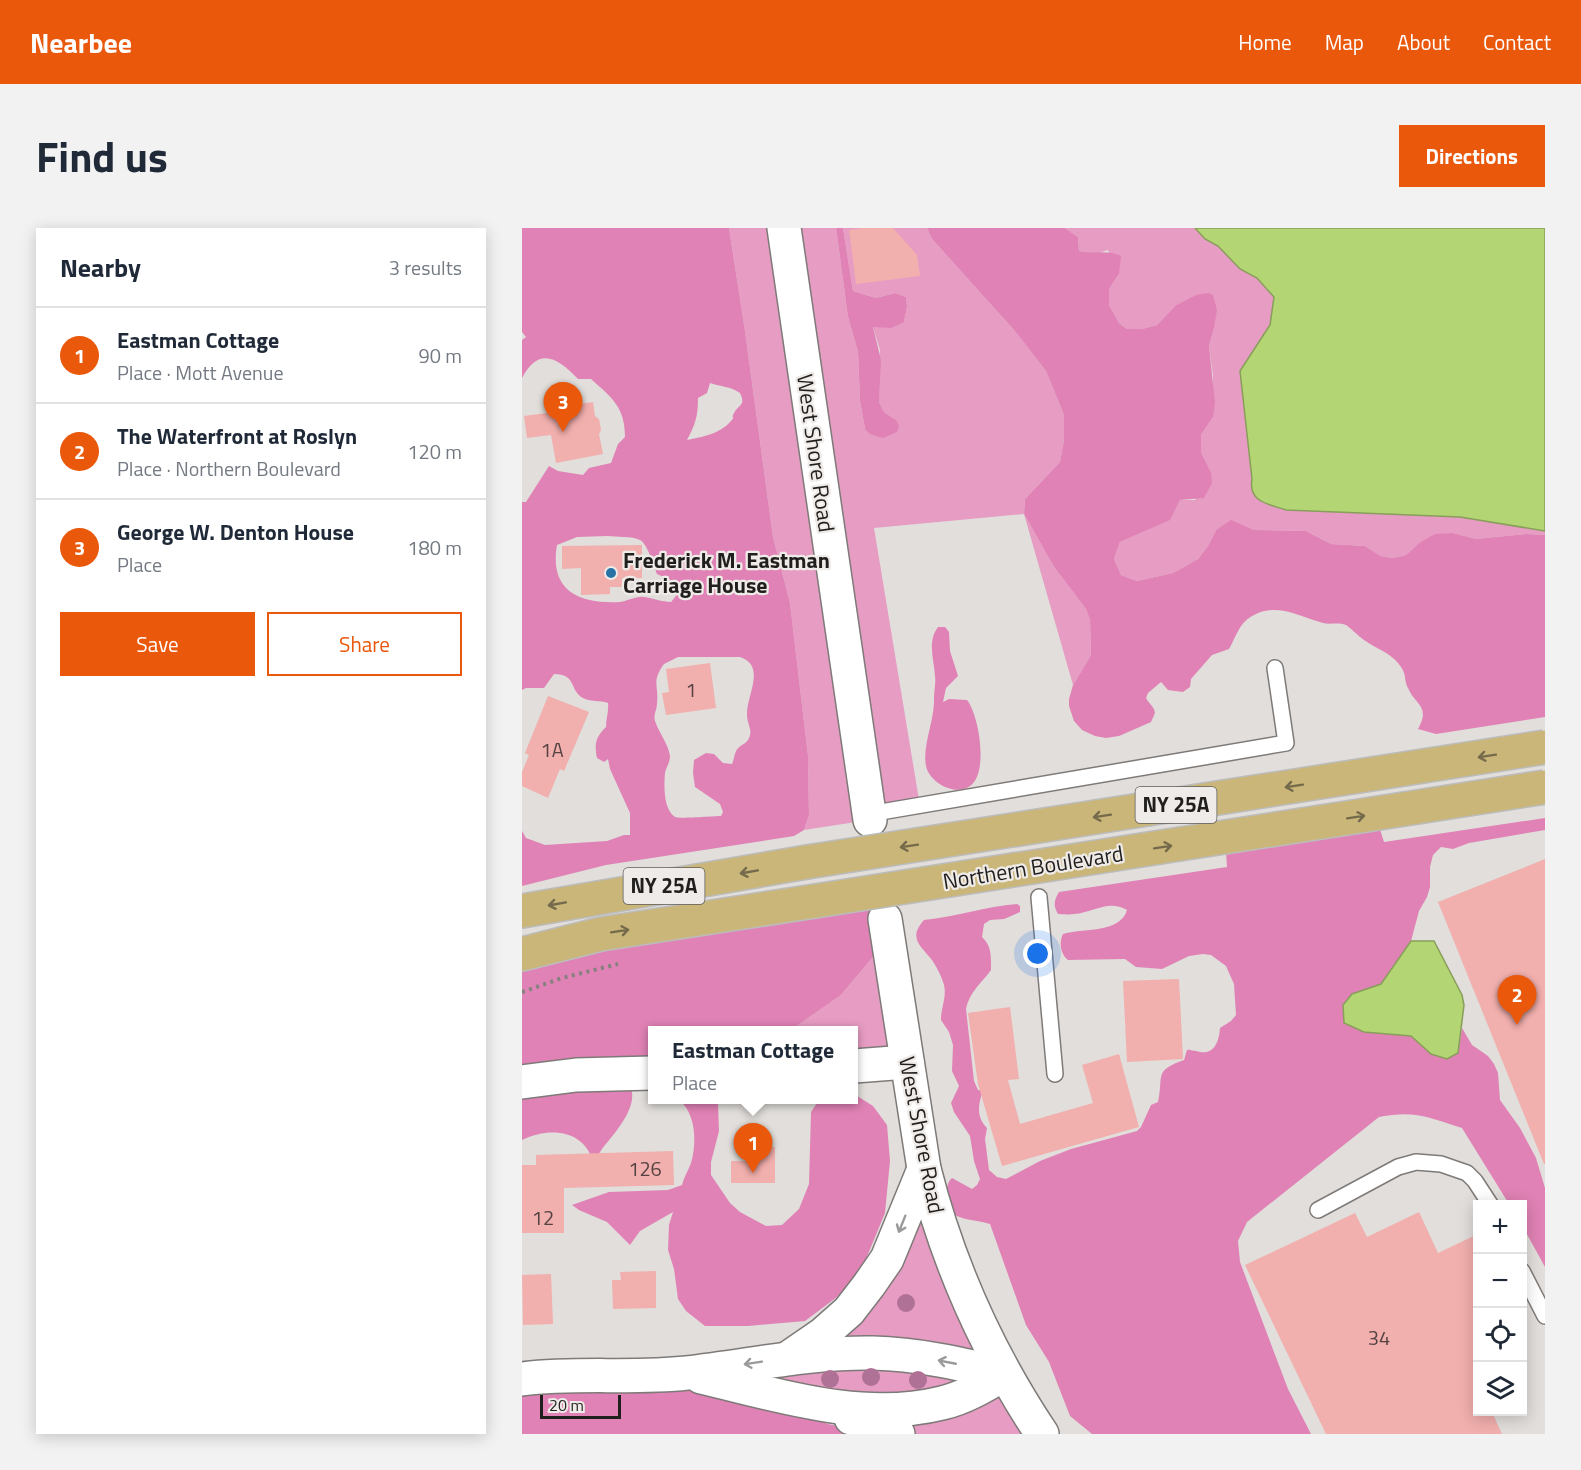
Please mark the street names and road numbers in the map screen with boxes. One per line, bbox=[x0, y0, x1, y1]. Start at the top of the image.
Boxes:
street label: West Shore Road bbox=[788, 372, 844, 534]
road number: NY 25A bbox=[1136, 787, 1216, 823]
street label: Northern Boulevard bbox=[940, 836, 1126, 898]
road number: NY 25A bbox=[624, 868, 704, 904]
street label: West Shore Road bbox=[890, 1054, 954, 1216]

